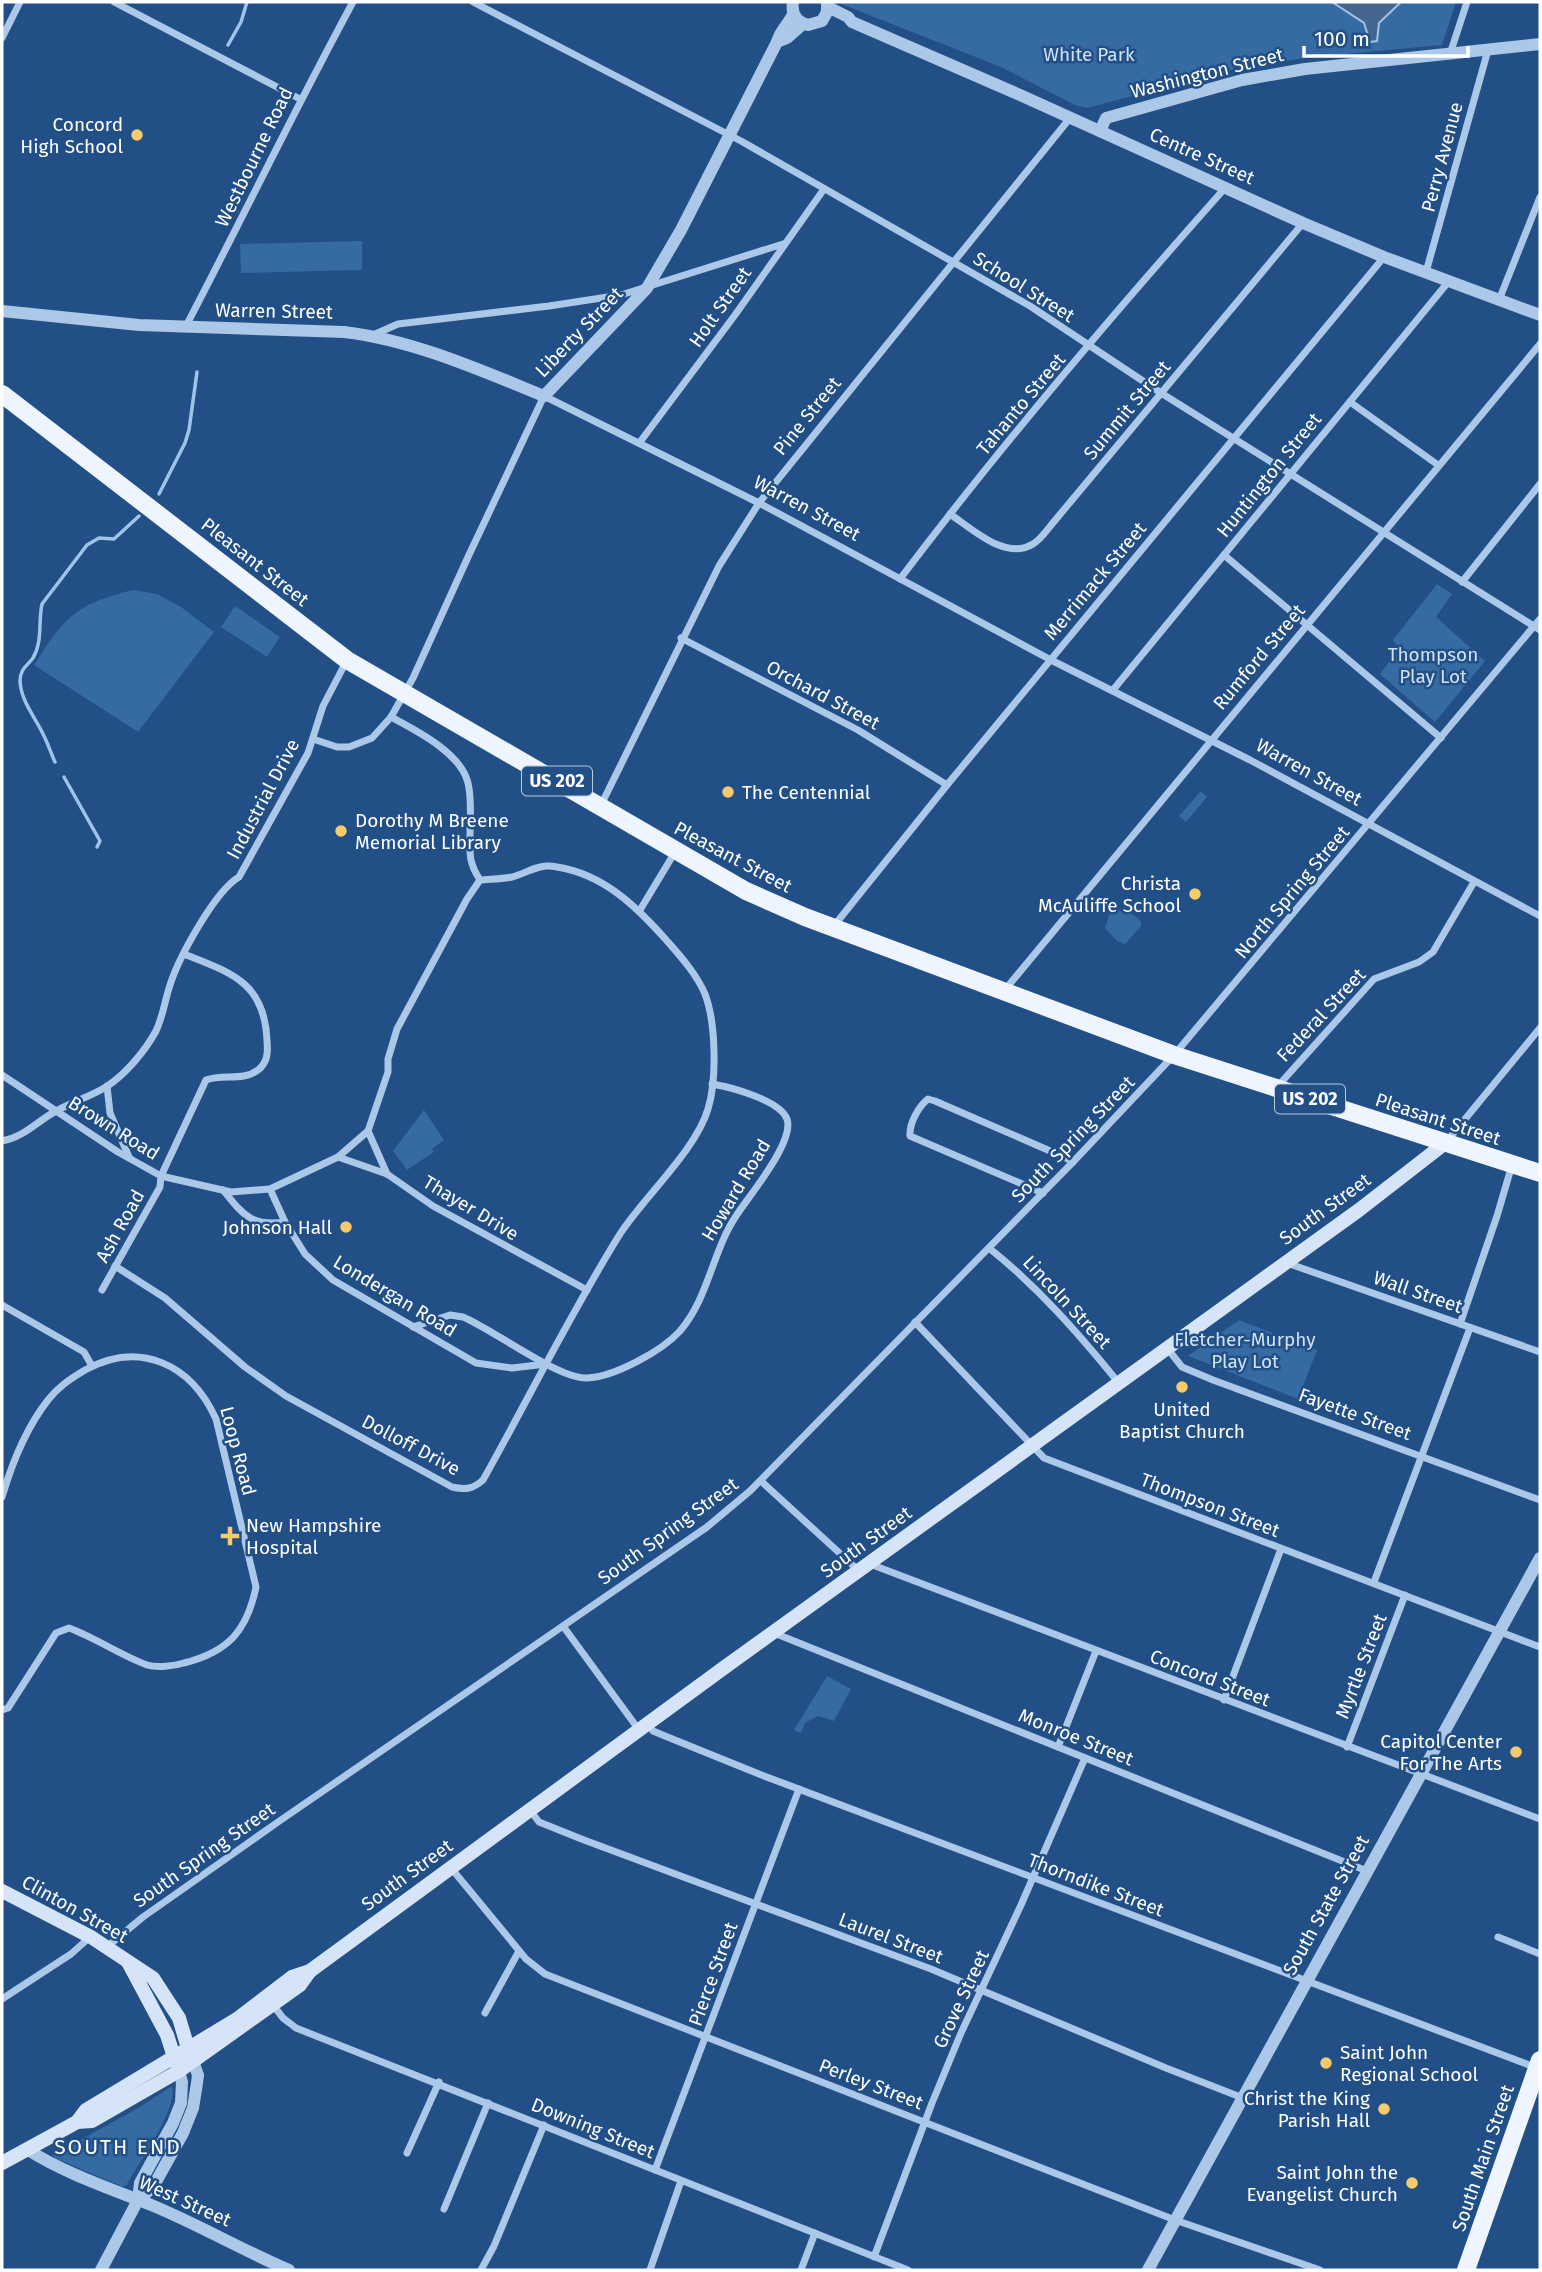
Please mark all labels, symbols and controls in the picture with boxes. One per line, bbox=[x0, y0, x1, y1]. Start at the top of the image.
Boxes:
scale bar bbox=[1304, 14, 1468, 58]
text: 100 m bbox=[1314, 26, 1370, 52]
park label: White Park bbox=[1043, 43, 1135, 66]
street label: Washington Street bbox=[1128, 43, 1286, 103]
street label: Westbourne Road bbox=[210, 83, 298, 231]
street label: Perry Avenue bbox=[1416, 99, 1468, 215]
place label: Concord High School bbox=[20, 113, 123, 158]
street label: Centre Street bbox=[1146, 123, 1258, 189]
marker: Concord High School bbox=[129, 127, 145, 143]
street label: School Street bbox=[969, 247, 1079, 327]
street label: Holt Street bbox=[684, 262, 756, 352]
street label: Liberty Street bbox=[530, 282, 628, 382]
street label: Warren Street bbox=[215, 298, 333, 324]
street label: Tahanto Street bbox=[972, 348, 1070, 460]
street label: Summit Street bbox=[1079, 355, 1175, 464]
street label: Pine Street bbox=[768, 372, 846, 460]
street label: Huntington Street bbox=[1212, 408, 1326, 542]
street label: Warren Street bbox=[750, 470, 864, 546]
street label: Pleasant Street bbox=[197, 513, 313, 611]
street label: Merrimack Street bbox=[1039, 517, 1151, 645]
street label: Rumford Street bbox=[1208, 599, 1310, 715]
park label: Thompson Play Lot bbox=[1388, 643, 1478, 688]
street label: Orchard Street bbox=[762, 655, 884, 735]
street label: Warren Street bbox=[1252, 733, 1366, 811]
street label: Industrial Drive bbox=[222, 735, 304, 863]
road number: US 202 bbox=[522, 766, 592, 796]
place label: The Centennial bbox=[742, 781, 871, 804]
marker: The Centennial bbox=[720, 784, 736, 800]
place label: Dorothy M Breene Memorial Library bbox=[355, 809, 509, 854]
street label: Pleasant Street bbox=[670, 816, 796, 898]
street label: North Spring Street bbox=[1230, 821, 1354, 963]
marker: Dorothy M Breene Memorial Library bbox=[333, 823, 349, 839]
place label: Christa McAuliffe School bbox=[1038, 872, 1181, 917]
marker: Christa McAuliffe School bbox=[1187, 886, 1203, 902]
street label: Federal Street bbox=[1272, 963, 1370, 1067]
street label: South Spring Street bbox=[1007, 1071, 1140, 1207]
road number: US 202 bbox=[1275, 1084, 1345, 1114]
street label: Pleasant Street bbox=[1373, 1088, 1504, 1150]
street label: Brown Road bbox=[64, 1091, 164, 1165]
street label: Howard Road bbox=[697, 1135, 775, 1245]
street label: South Street bbox=[1275, 1168, 1375, 1250]
street label: Thayer Drive bbox=[419, 1170, 523, 1246]
street label: Ash Road bbox=[91, 1186, 149, 1266]
place label: Johnson Hall bbox=[223, 1216, 332, 1239]
marker: Johnson Hall bbox=[338, 1219, 354, 1235]
street label: Londergan Road bbox=[329, 1250, 461, 1342]
street label: Lincoln Street bbox=[1018, 1251, 1116, 1353]
street label: Wall Street bbox=[1370, 1266, 1466, 1318]
park label: Fletcher-Murphy Play Lot bbox=[1174, 1328, 1316, 1373]
marker: United Baptist Church bbox=[1174, 1379, 1190, 1395]
street label: Fayette Street bbox=[1296, 1383, 1415, 1445]
place label: United Baptist Church bbox=[1119, 1398, 1245, 1443]
street label: Loop Road bbox=[215, 1404, 261, 1498]
street label: Dolloff Drive bbox=[358, 1410, 464, 1480]
street label: Thompson Street bbox=[1137, 1468, 1283, 1542]
street label: South Spring Street bbox=[593, 1472, 743, 1590]
street label: South Street bbox=[816, 1501, 916, 1583]
place label: New Hampshire Hospital bbox=[246, 1514, 381, 1559]
marker: New Hampshire Hospital bbox=[220, 1526, 240, 1546]
street label: Myrtle Street bbox=[1330, 1610, 1392, 1722]
street label: Concord Street bbox=[1147, 1645, 1274, 1712]
street label: Monroe Street bbox=[1015, 1704, 1137, 1771]
place label: Capitol Center For The Arts bbox=[1380, 1730, 1503, 1775]
marker: Capitol Center For The Arts bbox=[1508, 1744, 1524, 1760]
street label: South Spring Street bbox=[129, 1797, 279, 1912]
street label: South State Street bbox=[1278, 1831, 1374, 1979]
street label: South Street bbox=[357, 1834, 457, 1916]
street label: Thorndike Street bbox=[1025, 1849, 1167, 1922]
street label: Clinton Street bbox=[18, 1870, 132, 1948]
street label: Laurel Street bbox=[836, 1908, 947, 1968]
street label: Pierce Street bbox=[684, 1919, 743, 2029]
street label: Grove Street bbox=[928, 1946, 994, 2052]
place label: Saint John Regional School bbox=[1340, 2041, 1479, 2086]
street label: Perley Street bbox=[816, 2054, 927, 2114]
marker: Saint John Regional School bbox=[1318, 2055, 1334, 2071]
street label: South Main Street bbox=[1447, 2081, 1519, 2234]
place label: Christ the King Parish Hall bbox=[1244, 2087, 1370, 2132]
street label: Downing Street bbox=[528, 2093, 658, 2163]
marker: Christ the King Parish Hall bbox=[1376, 2101, 1392, 2117]
district label: SOUTH END bbox=[54, 2134, 182, 2160]
place label: Saint John the Evangelist Church bbox=[1246, 2161, 1398, 2206]
street label: West Street bbox=[135, 2171, 235, 2232]
marker: Saint John the Evangelist Church bbox=[1404, 2175, 1420, 2191]

